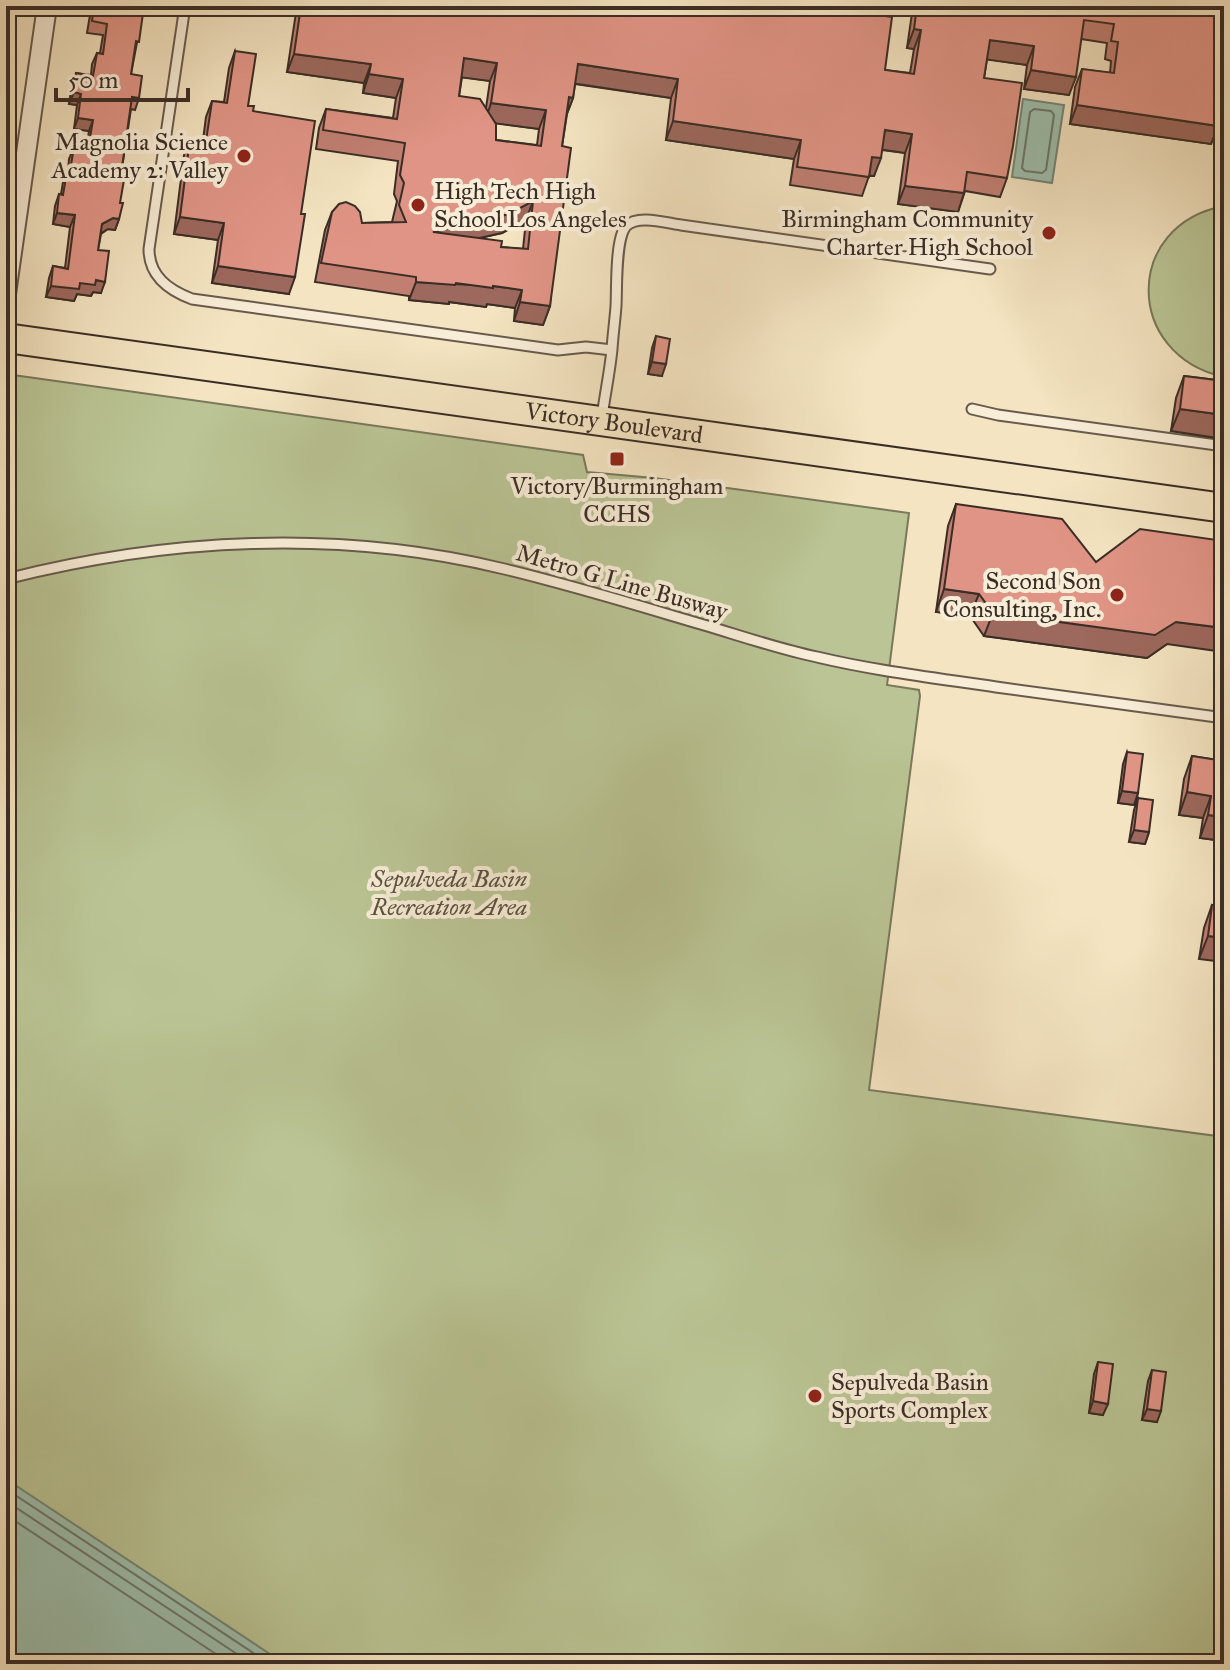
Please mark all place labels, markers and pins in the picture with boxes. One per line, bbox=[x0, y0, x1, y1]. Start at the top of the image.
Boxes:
place label: Magnolia Science Academy 2: Valley bbox=[51, 127, 229, 185]
marker: Magnolia Science Academy 2: Valley bbox=[235, 147, 253, 165]
place label: High Tech High School Los Angeles bbox=[434, 176, 627, 234]
marker: High Tech High School Los Angeles bbox=[409, 196, 427, 214]
place label: Birmingham Community Charter High School bbox=[781, 204, 1034, 262]
marker: Birmingham Community Charter High School bbox=[1040, 224, 1058, 242]
marker: Victory/Burmingham CCHS bbox=[608, 450, 626, 468]
place label: Victory/Burmingham CCHS bbox=[510, 471, 723, 529]
place label: Second Son Consulting, Inc. bbox=[942, 566, 1101, 624]
marker: Second Son Consulting, Inc. bbox=[1108, 586, 1126, 604]
place label: Sepulveda Basin Sports Complex bbox=[831, 1367, 989, 1425]
marker: Sepulveda Basin Sports Complex bbox=[806, 1387, 824, 1405]

